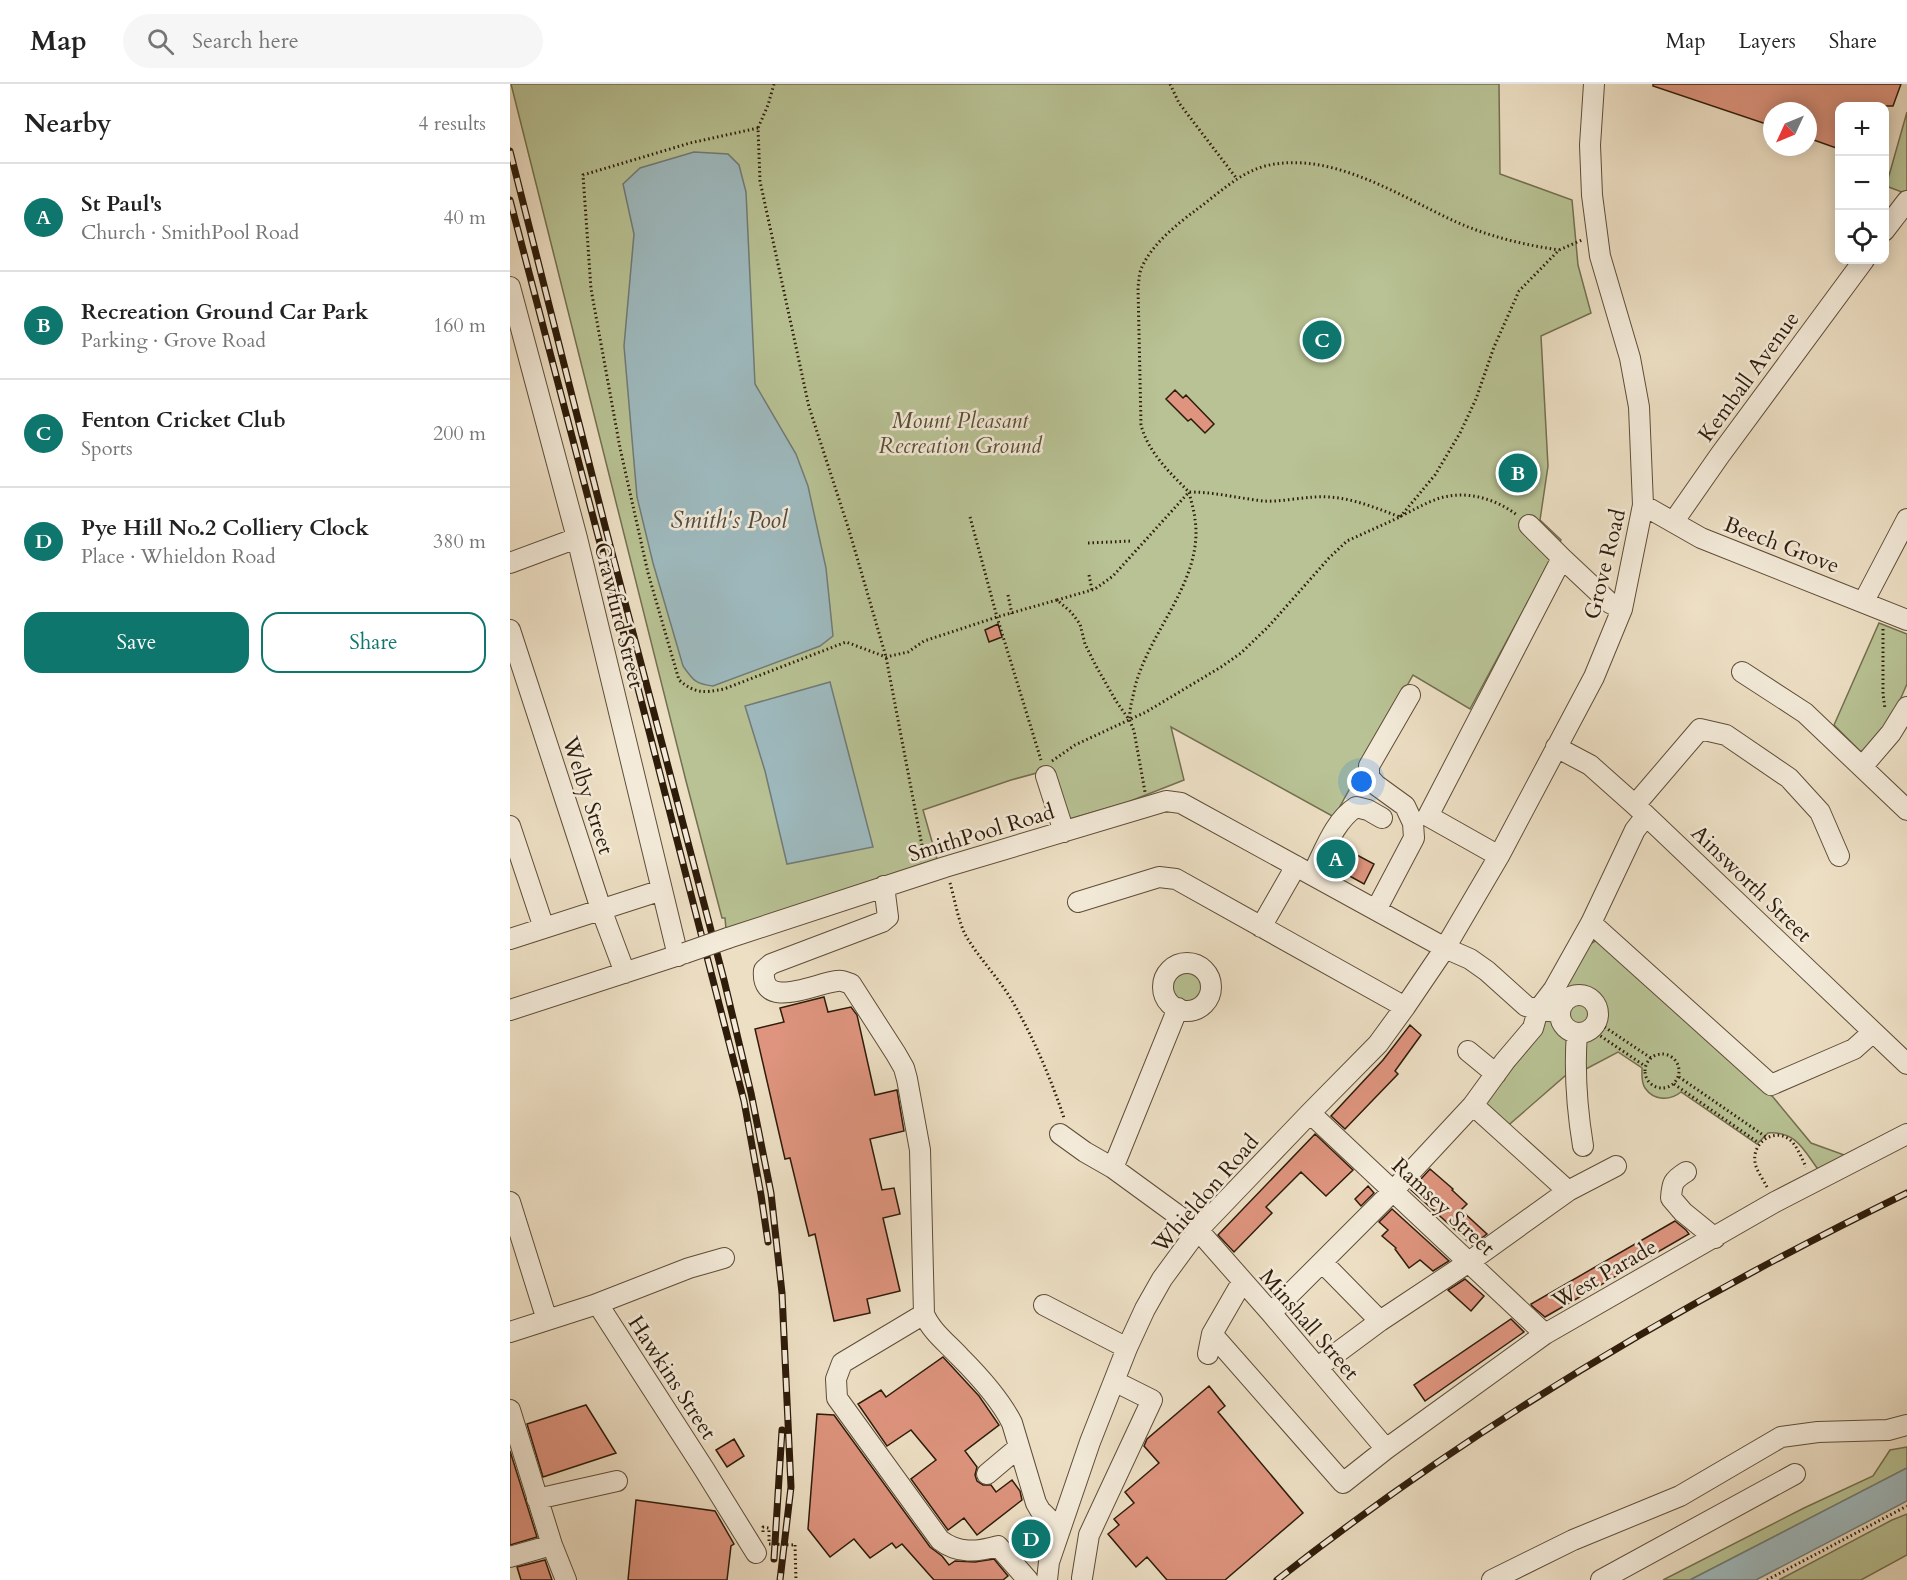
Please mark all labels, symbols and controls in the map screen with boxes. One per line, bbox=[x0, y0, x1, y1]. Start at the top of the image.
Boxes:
search box bbox=[123, 14, 543, 68]
text: Map bbox=[30, 22, 87, 60]
icon: search bbox=[144, 25, 177, 58]
text: Search here bbox=[192, 26, 299, 56]
text: Map bbox=[1666, 27, 1706, 56]
text: Layers bbox=[1739, 27, 1796, 56]
text: Share bbox=[1829, 27, 1877, 56]
north arrow bbox=[1763, 102, 1817, 156]
map controls bbox=[1835, 102, 1889, 264]
button: + bbox=[1835, 102, 1889, 156]
text: Nearby bbox=[24, 106, 112, 141]
text: 4 results bbox=[418, 110, 486, 137]
button: − bbox=[1835, 156, 1889, 210]
text: St Paul's bbox=[81, 189, 162, 219]
text: A bbox=[36, 204, 51, 231]
text: 40 m bbox=[443, 204, 486, 231]
button: locate bbox=[1835, 210, 1889, 264]
text: Church · SmithPool Road bbox=[81, 219, 299, 246]
text: Recreation Ground Car Park bbox=[81, 297, 368, 327]
street label: Kemball Avenue bbox=[1691, 305, 1806, 448]
text: B bbox=[36, 312, 51, 339]
text: 160 m bbox=[433, 312, 486, 339]
pin: C bbox=[1302, 318, 1342, 362]
text: Parking · Grove Road bbox=[81, 327, 266, 354]
text: Fenton Cricket Club bbox=[81, 405, 286, 435]
park label: Mount Pleasant Recreation Ground bbox=[879, 406, 1043, 461]
text: C bbox=[36, 420, 51, 447]
text: 200 m bbox=[433, 420, 486, 447]
text: Sports bbox=[81, 435, 133, 462]
pin: B bbox=[1498, 450, 1538, 496]
water label: Smith's Pool bbox=[671, 504, 789, 537]
street label: Grove Road bbox=[1577, 506, 1633, 623]
street label: Beech Grove bbox=[1720, 509, 1844, 581]
text: Pye Hill No.2 Colliery Clock bbox=[81, 513, 369, 543]
text: D bbox=[35, 528, 52, 555]
text: 380 m bbox=[433, 528, 486, 555]
street label: Crawfurd Street bbox=[586, 539, 652, 691]
text: Place · Whieldon Road bbox=[81, 543, 276, 570]
button: Save bbox=[24, 612, 249, 673]
button: Share bbox=[261, 612, 486, 673]
street label: Welby Street bbox=[555, 732, 621, 858]
your location bbox=[1347, 767, 1376, 796]
street label: SmithPool Road bbox=[904, 796, 1058, 869]
street label: Ainsworth Street bbox=[1684, 818, 1818, 949]
pin: A bbox=[1316, 836, 1356, 882]
street label: Whieldon Road bbox=[1145, 1128, 1266, 1260]
street label: Ramsey Street bbox=[1385, 1151, 1502, 1262]
street label: West Parade bbox=[1546, 1232, 1662, 1316]
street label: Minshall Street bbox=[1253, 1263, 1366, 1387]
street label: Hawkins Street bbox=[621, 1310, 723, 1445]
pin: D bbox=[1012, 1516, 1050, 1562]

